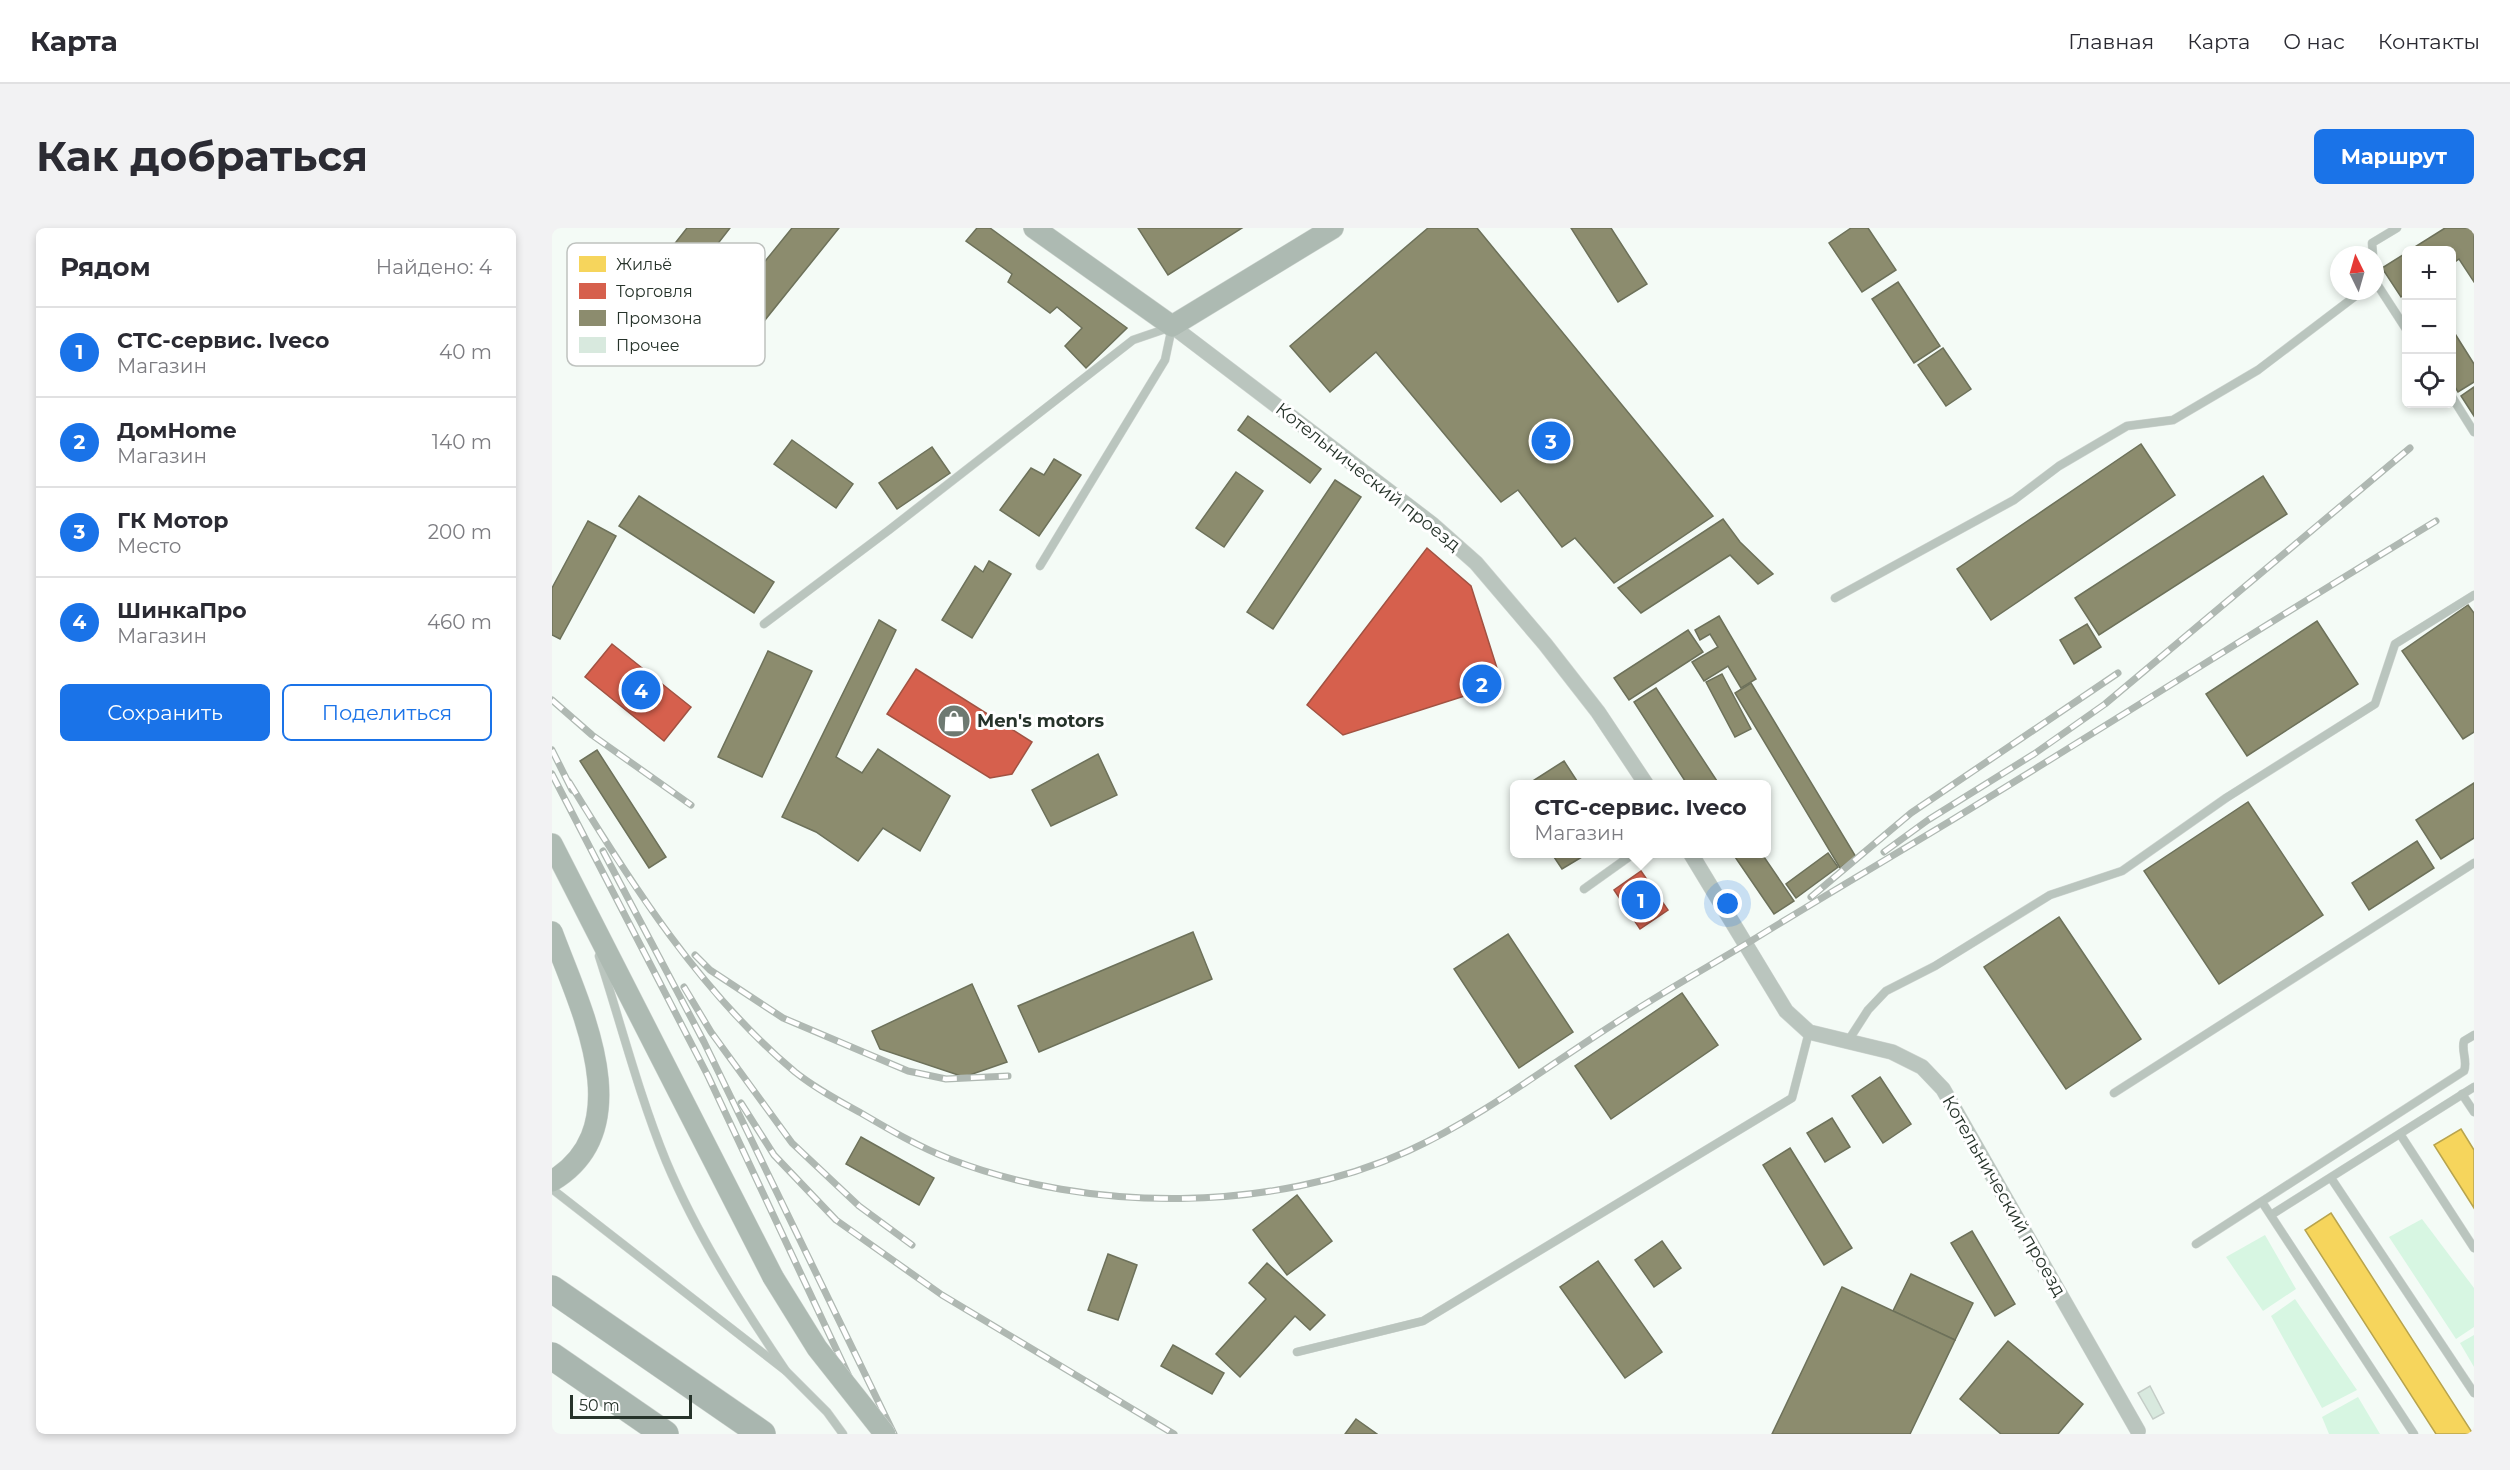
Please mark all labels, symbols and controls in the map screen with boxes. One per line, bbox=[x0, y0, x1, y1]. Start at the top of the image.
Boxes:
text: Карта bbox=[30, 24, 118, 58]
text: Главная bbox=[2068, 29, 2154, 54]
text: Карта bbox=[2187, 29, 2250, 54]
text: О нас bbox=[2283, 29, 2345, 54]
text: Контакты bbox=[2378, 29, 2480, 54]
button: Маршрут bbox=[2314, 129, 2474, 184]
text: Как добраться bbox=[36, 130, 368, 182]
legend bbox=[567, 243, 765, 366]
north arrow bbox=[2330, 246, 2384, 300]
map controls bbox=[2402, 246, 2456, 408]
button: + bbox=[2402, 246, 2456, 300]
text: Рядом bbox=[60, 251, 151, 283]
text: Найдено: 4 bbox=[376, 255, 492, 279]
text: Жильё bbox=[616, 255, 672, 274]
text: Торговля bbox=[616, 282, 693, 301]
button: − bbox=[2402, 300, 2456, 354]
text: Промзона bbox=[616, 309, 702, 328]
text: СТС-сервис. Iveco bbox=[117, 327, 329, 354]
text: Прочее bbox=[616, 336, 680, 355]
text: 1 bbox=[76, 340, 83, 364]
text: 40 m bbox=[439, 340, 492, 364]
text: Магазин bbox=[117, 354, 207, 378]
button: locate bbox=[2402, 354, 2456, 408]
street label: Котельнический проезд bbox=[1271, 398, 1465, 556]
text: ДомHome bbox=[117, 417, 237, 444]
pin: 3 bbox=[1532, 418, 1570, 464]
text: 2 bbox=[74, 430, 85, 454]
text: 140 m bbox=[432, 430, 492, 454]
text: Магазин bbox=[117, 444, 207, 468]
text: ГК Мотор bbox=[117, 507, 229, 534]
text: 3 bbox=[74, 520, 85, 544]
text: 200 m bbox=[428, 520, 492, 544]
text: Место bbox=[117, 534, 181, 558]
text: ШинкаПро bbox=[117, 597, 247, 624]
text: 4 bbox=[73, 610, 86, 634]
text: 460 m bbox=[427, 610, 492, 634]
text: Магазин bbox=[117, 624, 207, 648]
pin: 2 bbox=[1462, 662, 1502, 706]
pin: 4 bbox=[622, 668, 661, 712]
button: Сохранить bbox=[60, 684, 270, 741]
button: Поделиться bbox=[282, 684, 492, 741]
shop icon: Men's motors bbox=[936, 703, 972, 739]
place label: Men's motors bbox=[977, 710, 1105, 732]
popup bbox=[1510, 780, 1771, 858]
text: СТС-сервис. Iveco bbox=[1534, 794, 1747, 821]
text: Магазин bbox=[1534, 821, 1624, 845]
pin: 1 bbox=[1622, 878, 1660, 922]
your location bbox=[1713, 889, 1742, 918]
street label: Котельнический проезд bbox=[1937, 1092, 2071, 1301]
scale bar bbox=[570, 1392, 692, 1420]
text: 50 m bbox=[579, 1396, 620, 1415]

